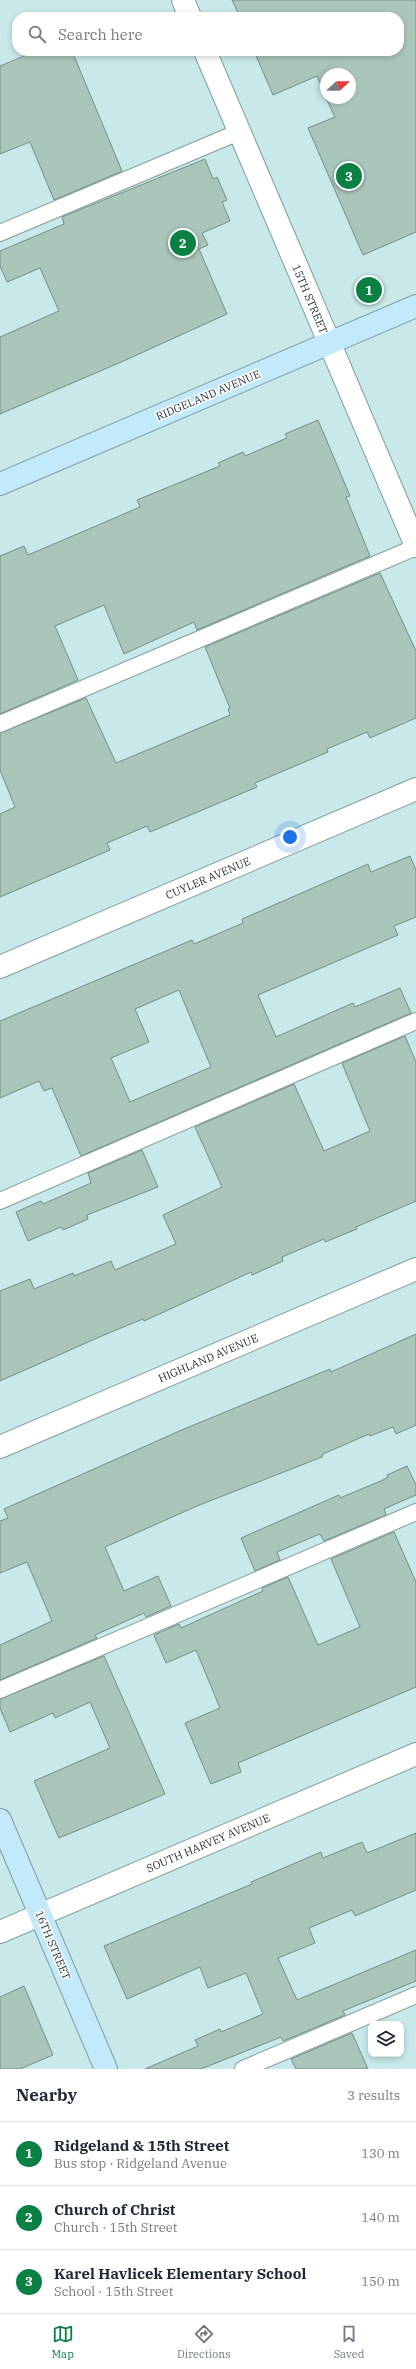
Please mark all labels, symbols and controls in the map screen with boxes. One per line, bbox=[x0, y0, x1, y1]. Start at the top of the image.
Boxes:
search box bbox=[12, 12, 404, 56]
icon: search bbox=[26, 23, 48, 45]
text: Search here bbox=[58, 25, 143, 44]
north arrow bbox=[320, 68, 356, 104]
pin: 3 bbox=[336, 161, 362, 191]
pin: 2 bbox=[170, 228, 196, 258]
street label: 15TH STREET bbox=[289, 262, 331, 336]
pin: 1 bbox=[356, 275, 382, 305]
street label: RIDGELAND AVENUE bbox=[154, 367, 262, 423]
your location bbox=[280, 827, 300, 847]
street label: CUYLER AVENUE bbox=[163, 854, 253, 902]
street label: HIGHLAND AVENUE bbox=[156, 1331, 260, 1385]
street label: SOUTH HARVEY AVENUE bbox=[144, 1811, 272, 1875]
street label: 16TH STREET bbox=[32, 1908, 74, 1982]
map controls bbox=[368, 2021, 404, 2057]
button: layers bbox=[368, 2021, 404, 2057]
text: Nearby bbox=[16, 2084, 77, 2106]
text: 3 results bbox=[347, 2087, 400, 2104]
text: Ridgeland & 15th Street bbox=[54, 2136, 229, 2155]
text: 1 bbox=[25, 2145, 33, 2162]
text: 130 m bbox=[361, 2145, 400, 2162]
text: Bus stop · Ridgeland Avenue bbox=[54, 2155, 227, 2172]
text: Church of Christ bbox=[54, 2200, 175, 2219]
text: 2 bbox=[25, 2209, 33, 2226]
text: 140 m bbox=[361, 2209, 400, 2226]
text: Church · 15th Street bbox=[54, 2219, 177, 2236]
text: Karel Havlicek Elementary School bbox=[54, 2264, 306, 2283]
text: 3 bbox=[25, 2273, 33, 2290]
text: 150 m bbox=[361, 2273, 400, 2290]
text: School · 15th Street bbox=[54, 2283, 173, 2300]
tab: Map bbox=[52, 2323, 74, 2361]
tab: Directions bbox=[177, 2323, 231, 2361]
tab: Saved bbox=[334, 2323, 364, 2361]

